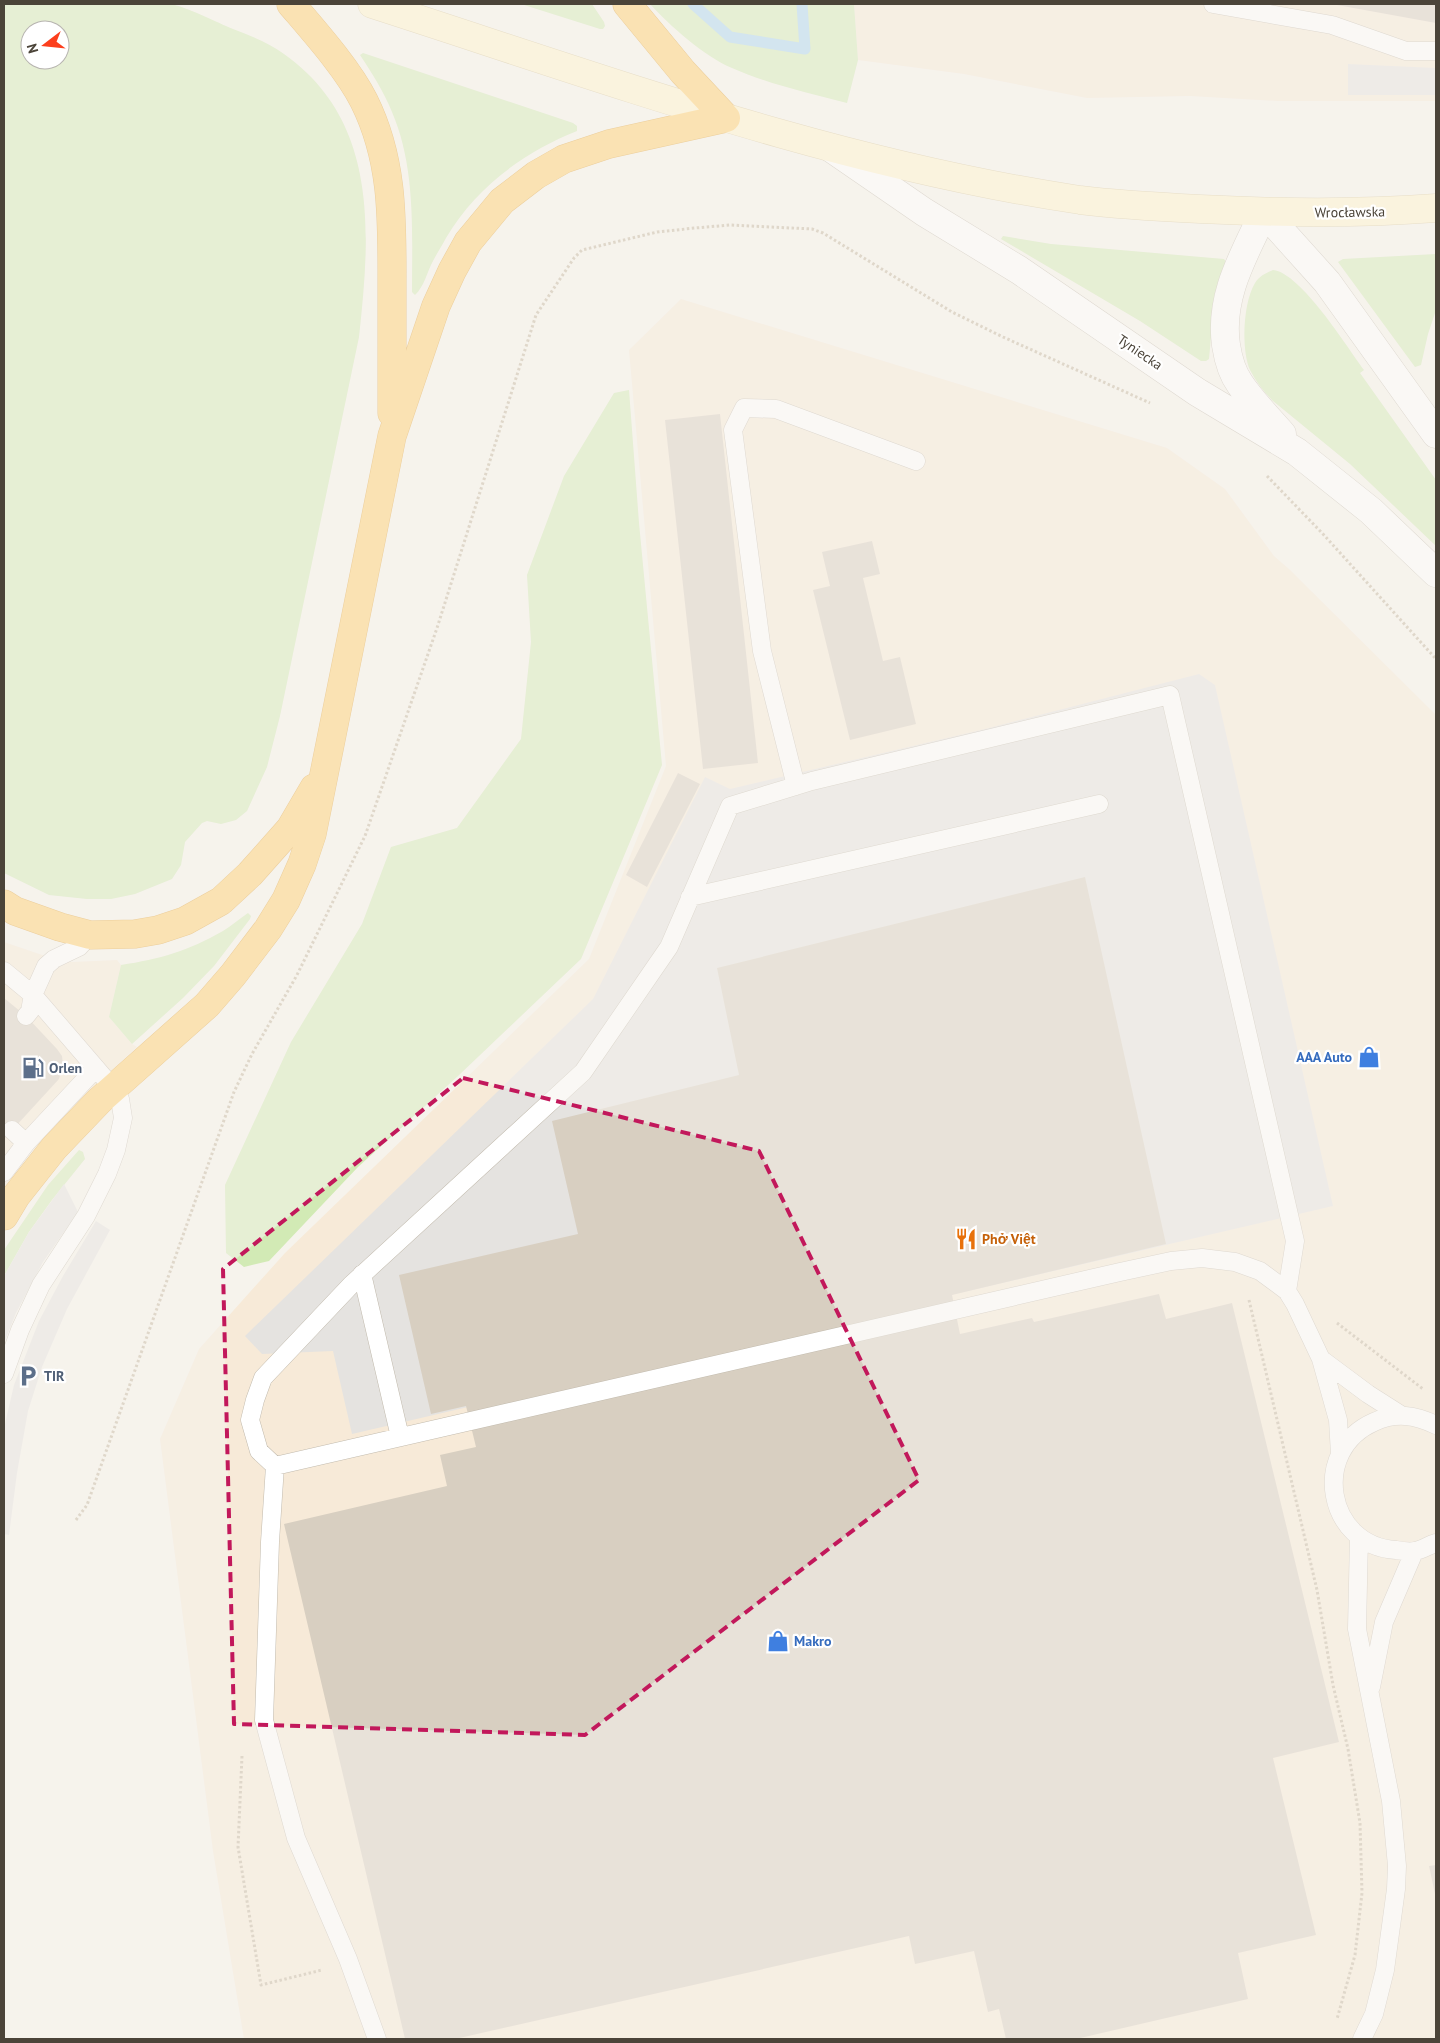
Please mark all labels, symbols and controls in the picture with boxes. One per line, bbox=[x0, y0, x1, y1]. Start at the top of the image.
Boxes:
north arrow bbox=[20, 20, 70, 70]
text: N bbox=[23, 42, 42, 55]
street label: Wrocławska bbox=[1315, 202, 1385, 222]
street label: Tyniecka bbox=[1114, 330, 1166, 374]
shop icon: AAA Auto bbox=[1356, 1044, 1382, 1070]
place label: AAA Auto bbox=[1296, 1048, 1352, 1066]
fuel station icon: Orlen bbox=[20, 1055, 46, 1081]
place label: Orlen bbox=[49, 1059, 82, 1077]
restaurant icon: Phở Việt bbox=[953, 1226, 979, 1252]
place label: Phở Việt bbox=[982, 1230, 1036, 1248]
parking icon: TIR bbox=[15, 1363, 41, 1389]
place label: TIR bbox=[44, 1367, 65, 1385]
shop icon: Makro bbox=[765, 1628, 791, 1654]
place label: Makro bbox=[794, 1632, 832, 1650]

